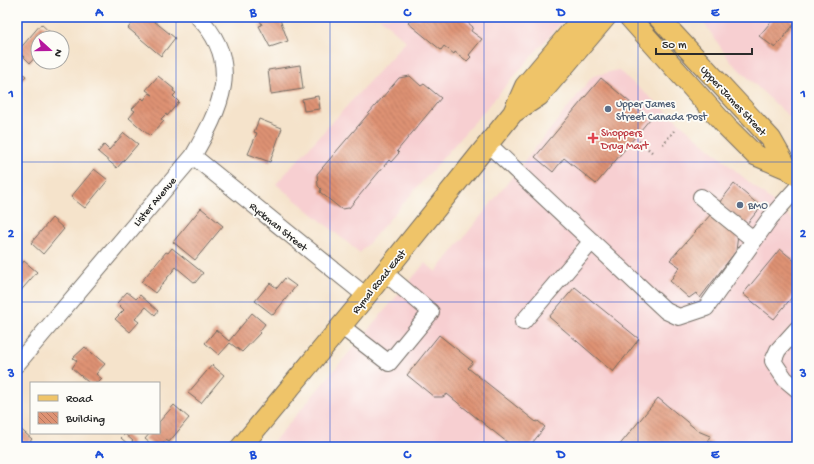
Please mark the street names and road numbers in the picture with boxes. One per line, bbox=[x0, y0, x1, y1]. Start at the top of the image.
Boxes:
street label: Upper James Street bbox=[697, 64, 769, 140]
street label: Lister Avenue bbox=[132, 175, 180, 229]
street label: Ryckman Street bbox=[246, 201, 310, 255]
street label: Rymal Road East bbox=[350, 247, 410, 316]

